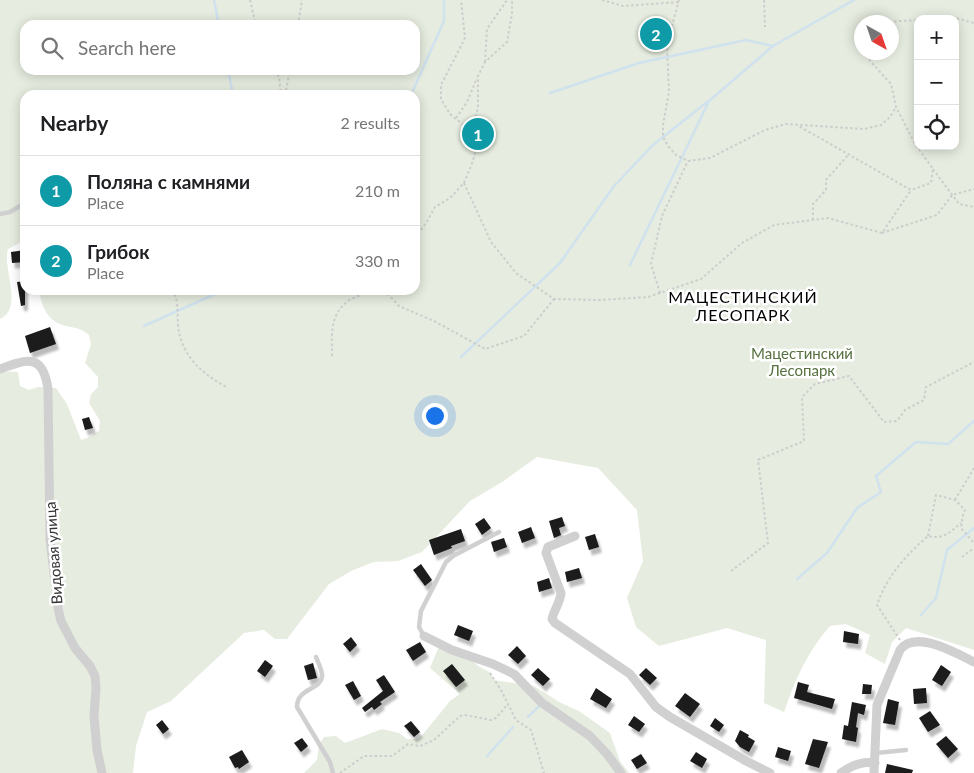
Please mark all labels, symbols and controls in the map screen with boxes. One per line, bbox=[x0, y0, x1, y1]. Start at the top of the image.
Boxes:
pin: 2 bbox=[640, 15, 672, 53]
north arrow bbox=[854, 15, 899, 60]
map controls bbox=[914, 15, 959, 150]
button: + bbox=[914, 15, 959, 60]
search box bbox=[20, 20, 420, 75]
icon: search bbox=[38, 34, 66, 62]
text: Search here bbox=[78, 36, 176, 59]
button: − bbox=[914, 60, 959, 105]
button: locate bbox=[914, 105, 959, 150]
text: Nearby bbox=[40, 110, 108, 135]
text: 2 results bbox=[340, 113, 400, 132]
pin: 1 bbox=[462, 115, 494, 153]
text: Поляна с камнями bbox=[87, 170, 250, 193]
text: 1 bbox=[51, 181, 61, 200]
text: 210 m bbox=[355, 181, 400, 200]
text: Place bbox=[87, 193, 124, 212]
text: Грибок bbox=[87, 240, 149, 263]
text: 2 bbox=[51, 251, 61, 270]
text: 330 m bbox=[355, 251, 400, 270]
text: Place bbox=[87, 263, 124, 282]
district label: МАЦЕСТИНСКИЙ ЛЕСОПАРК bbox=[668, 287, 818, 324]
park label: Мацестинский Лесопарк bbox=[751, 344, 853, 379]
your location bbox=[422, 403, 448, 429]
street label: Видовая улица bbox=[40, 501, 66, 605]

